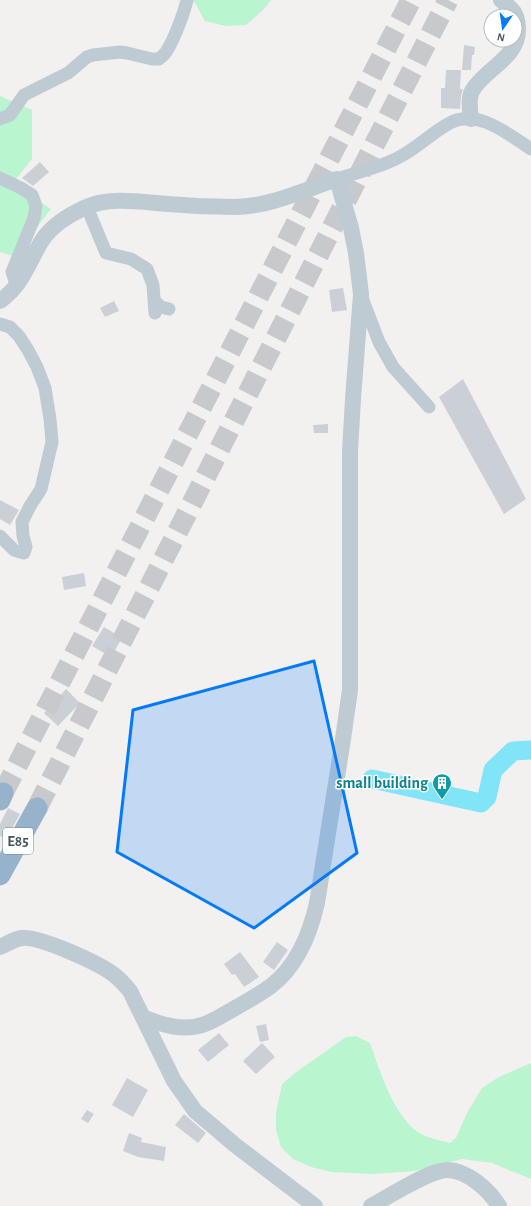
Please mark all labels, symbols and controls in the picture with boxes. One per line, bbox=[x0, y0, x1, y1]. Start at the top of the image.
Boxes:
north arrow bbox=[483, 8, 523, 48]
text: N bbox=[496, 31, 506, 43]
building icon: small building bbox=[431, 772, 453, 800]
place label: small building bbox=[336, 775, 429, 791]
road number: E85 bbox=[3, 828, 33, 854]

